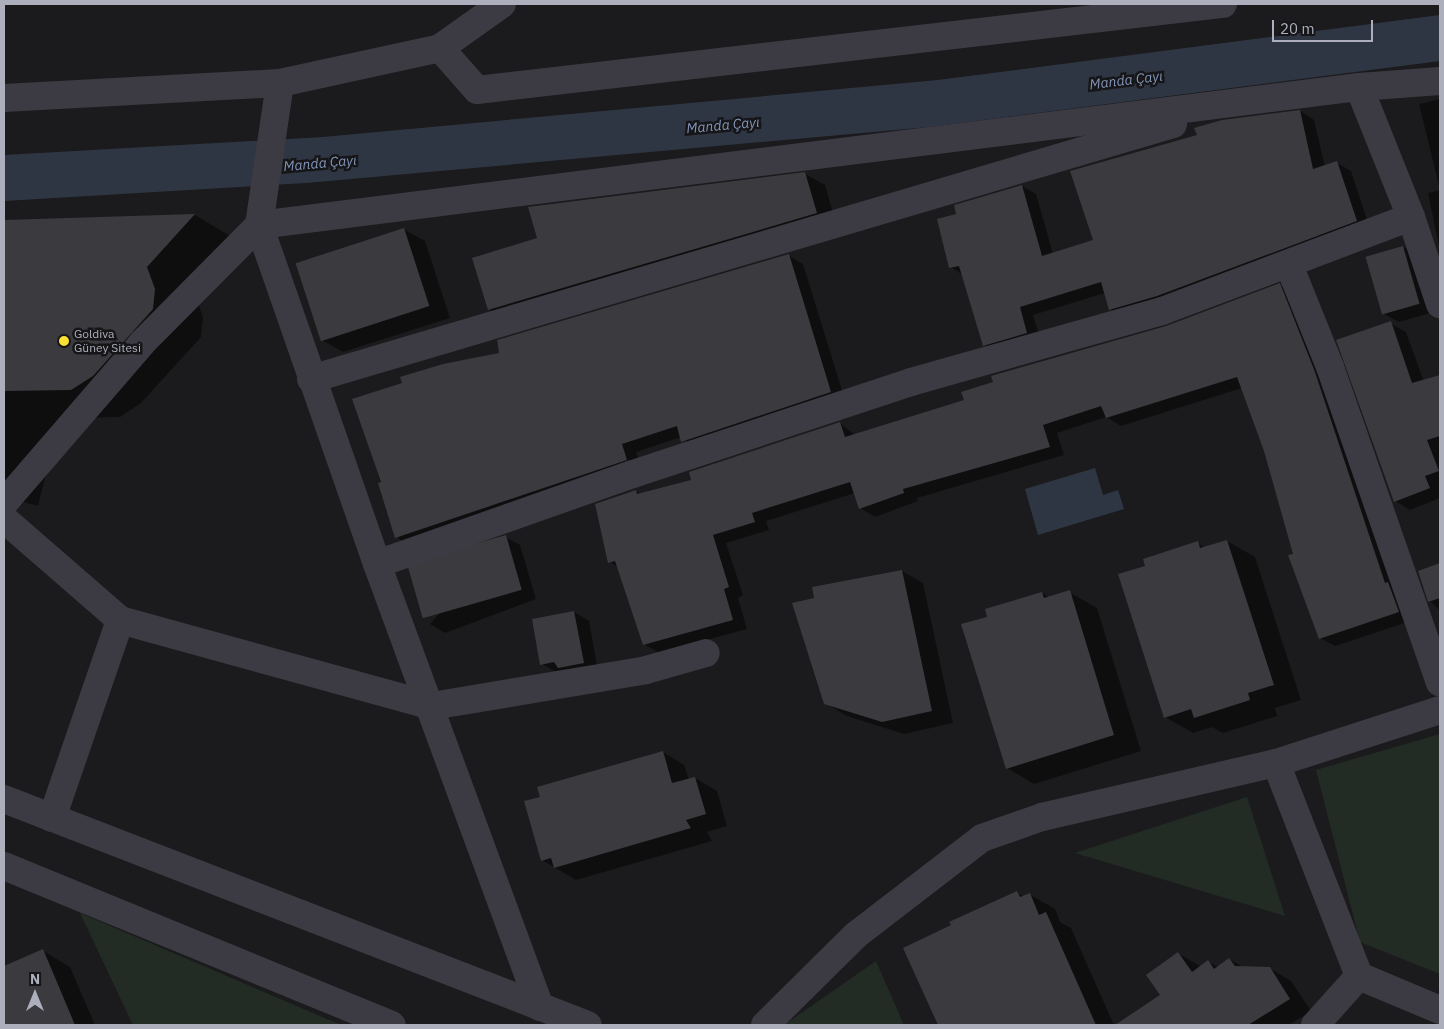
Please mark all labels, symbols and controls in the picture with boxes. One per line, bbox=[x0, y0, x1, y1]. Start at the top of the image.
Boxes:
scale bar bbox=[1274, 10, 1375, 42]
text: 20 m bbox=[1280, 19, 1315, 38]
water label: Manda Çayı bbox=[1088, 67, 1164, 93]
water label: Manda Çayı bbox=[686, 113, 760, 137]
water label: Manda Çayı bbox=[283, 151, 357, 175]
place label: Goldiva Güney Sitesi bbox=[74, 327, 141, 355]
marker: Goldiva Güney Sitesi bbox=[58, 335, 70, 347]
north arrow bbox=[10, 969, 60, 1019]
text: N bbox=[30, 970, 40, 988]

